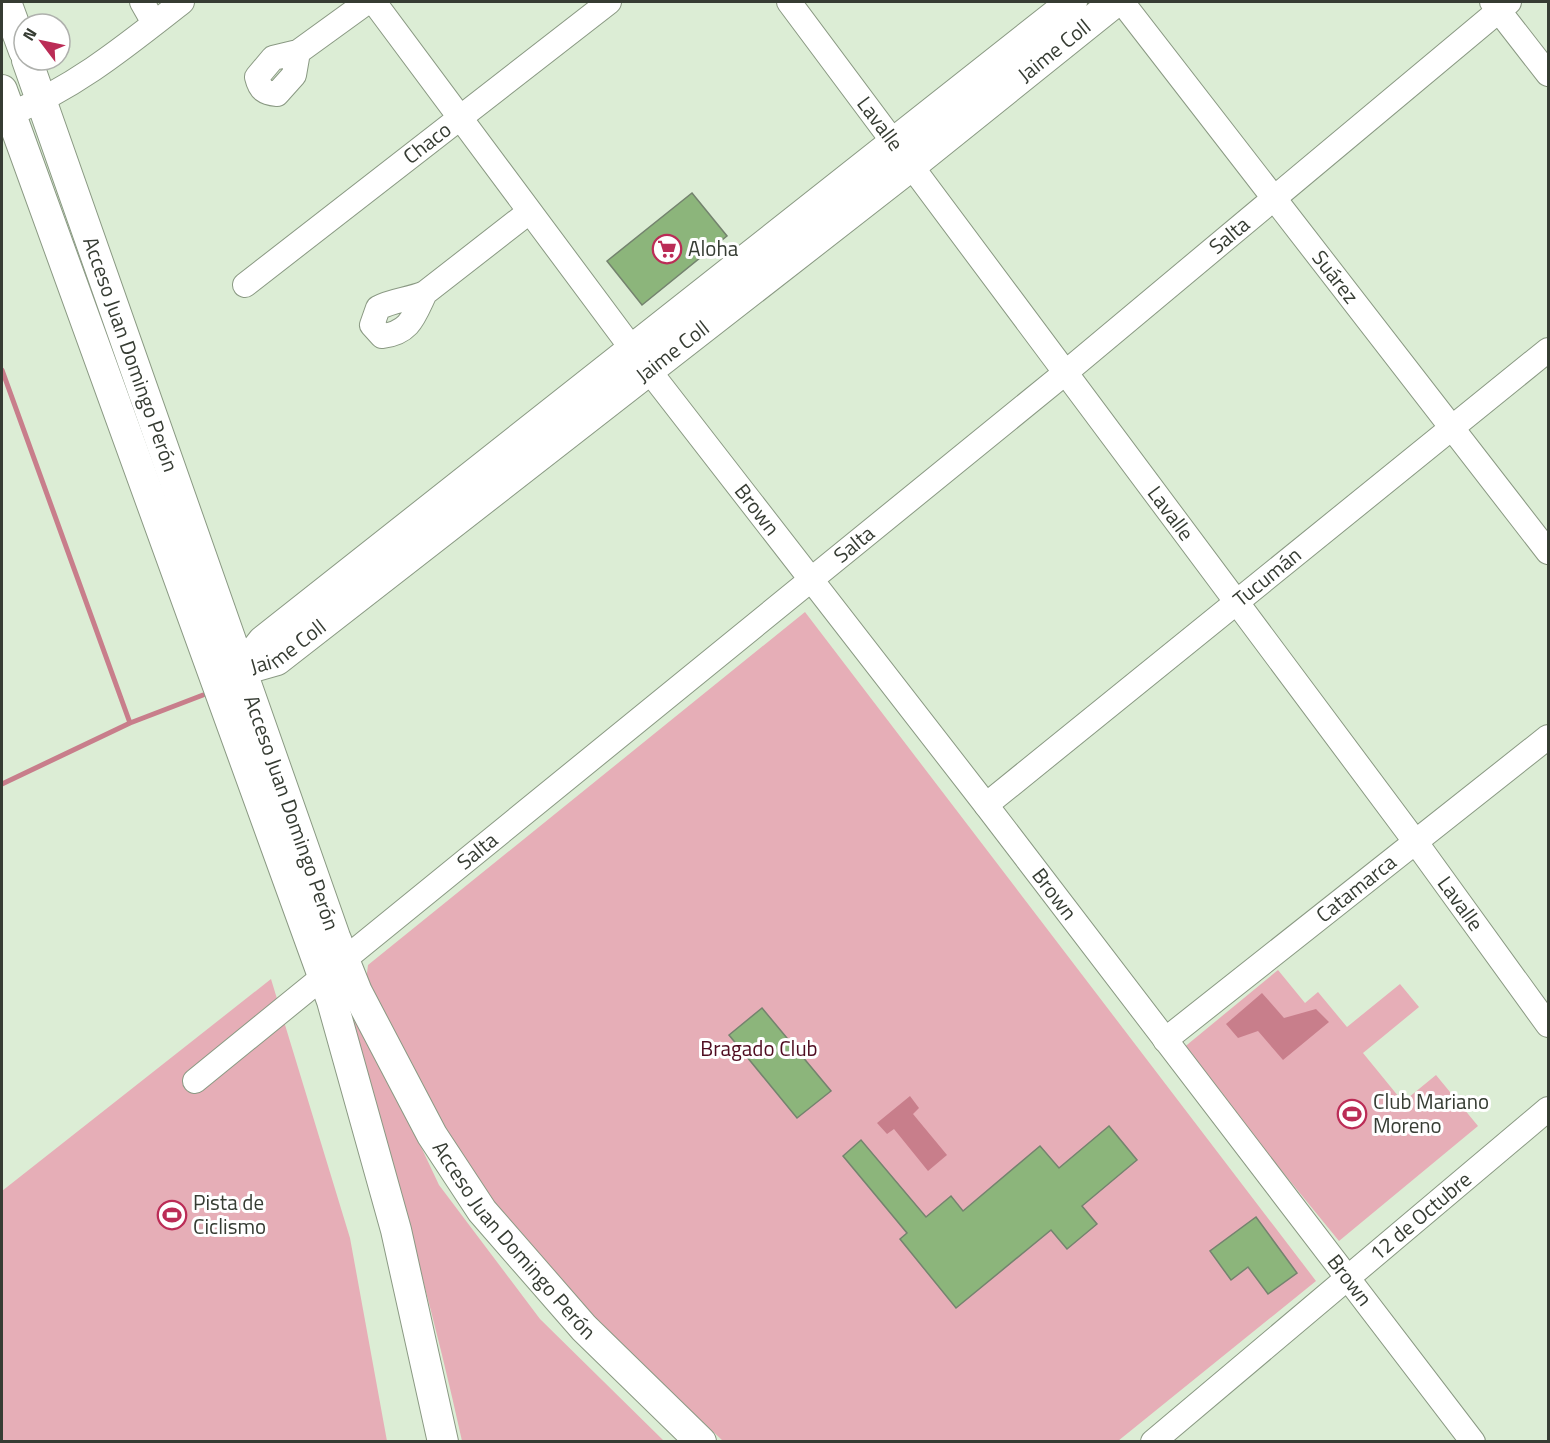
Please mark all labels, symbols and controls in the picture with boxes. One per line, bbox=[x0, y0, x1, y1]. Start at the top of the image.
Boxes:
street label: Jaime Coll bbox=[1010, 11, 1097, 89]
north arrow bbox=[12, 12, 72, 72]
text: N bbox=[16, 23, 42, 45]
street label: Lavalle bbox=[850, 89, 912, 157]
street label: Chaco bbox=[396, 113, 458, 171]
street label: Salta bbox=[1201, 208, 1257, 261]
street label: Acceso Juan Domingo Perón bbox=[75, 232, 187, 476]
place label: Aloha bbox=[688, 232, 739, 264]
supermarket icon: Aloha bbox=[651, 233, 683, 265]
street label: Suárez bbox=[1305, 243, 1367, 310]
street label: Jaime Coll bbox=[628, 312, 716, 390]
street label: Brown bbox=[727, 476, 788, 542]
street label: Lavalle bbox=[1140, 479, 1202, 547]
street label: Salta bbox=[826, 517, 881, 570]
street label: Tucumán bbox=[1226, 539, 1308, 614]
street label: Jaime Coll bbox=[246, 611, 332, 682]
street label: Acceso Juan Domingo Perón bbox=[236, 691, 348, 935]
street label: Salta bbox=[449, 824, 504, 877]
street label: Catamarca bbox=[1309, 846, 1403, 930]
street label: Brown bbox=[1025, 861, 1085, 926]
street label: Lavalle bbox=[1430, 869, 1492, 937]
park label: Bragado Club bbox=[700, 1032, 818, 1064]
place label: Club Mariano Moreno bbox=[1373, 1085, 1489, 1141]
sports icon: Club Mariano Moreno bbox=[1336, 1098, 1368, 1130]
street label: Acceso Juan Domingo Perón bbox=[425, 1134, 604, 1347]
street label: 12 de Octubre bbox=[1362, 1163, 1478, 1268]
place label: Pista de Ciclismo bbox=[193, 1186, 266, 1242]
sports icon: Pista de Ciclismo bbox=[156, 1199, 188, 1231]
street label: Brown bbox=[1320, 1247, 1381, 1313]

